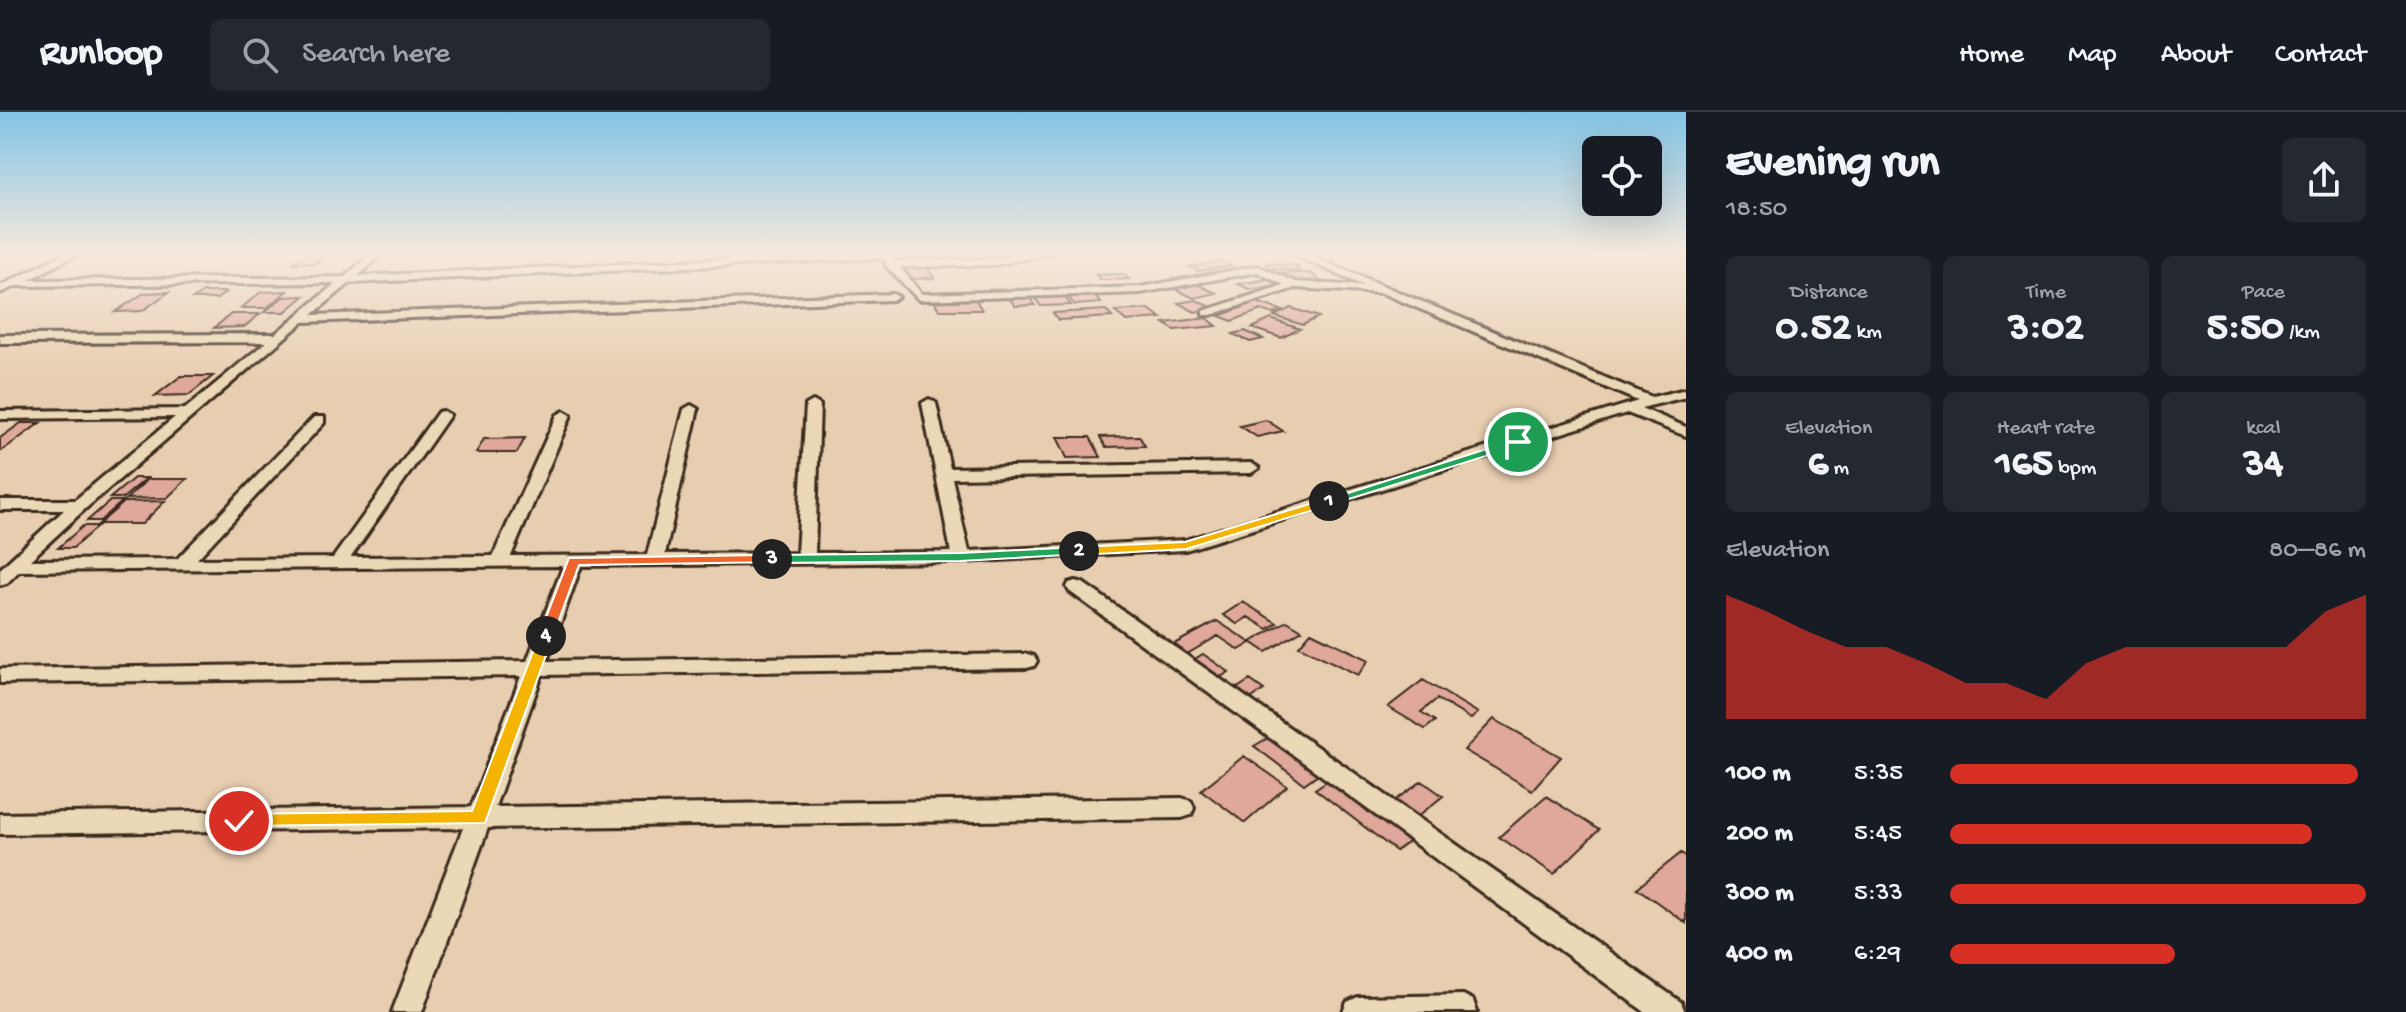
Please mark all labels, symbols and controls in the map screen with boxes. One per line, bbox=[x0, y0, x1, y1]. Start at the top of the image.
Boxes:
search box bbox=[210, 19, 770, 91]
text: Runloop bbox=[40, 33, 162, 77]
icon: search bbox=[238, 33, 282, 77]
text: Search here bbox=[302, 38, 450, 73]
text: Home bbox=[1959, 39, 2024, 72]
text: Map bbox=[2068, 39, 2117, 72]
text: About bbox=[2161, 39, 2231, 72]
text: Contact bbox=[2275, 39, 2366, 72]
map controls bbox=[1582, 136, 1662, 216]
button: locate bbox=[1582, 136, 1662, 216]
button: share bbox=[2282, 138, 2366, 222]
text: Evening run bbox=[1726, 139, 1939, 191]
text: 18:50 bbox=[1726, 195, 1787, 226]
text: Distance bbox=[1790, 280, 1868, 306]
text: Time bbox=[2026, 280, 2066, 306]
text: Pace bbox=[2242, 280, 2285, 306]
text: 0.52 bbox=[1775, 306, 1851, 353]
text: 3:02 bbox=[2008, 306, 2084, 353]
text: 5:50 bbox=[2207, 306, 2284, 353]
text: km bbox=[1851, 320, 1882, 346]
text: /km bbox=[2284, 320, 2320, 346]
pin bbox=[1484, 408, 1552, 476]
text: Elevation bbox=[1785, 416, 1872, 442]
text: Heart rate bbox=[1997, 416, 2095, 442]
text: kcal bbox=[2246, 416, 2280, 442]
icon: arrive bbox=[1496, 420, 1540, 464]
text: 6 bbox=[1808, 442, 1828, 489]
text: 165 bbox=[1996, 442, 2053, 489]
text: 34 bbox=[2243, 442, 2283, 489]
text: m bbox=[1828, 456, 1849, 482]
text: bpm bbox=[2053, 456, 2096, 482]
pin: 1 bbox=[1309, 481, 1349, 521]
text: 1 bbox=[1325, 488, 1333, 514]
pin: 2 bbox=[1059, 531, 1099, 571]
text: Elevation bbox=[1726, 536, 1829, 567]
text: 80–86 m bbox=[2269, 536, 2366, 567]
text: 2 bbox=[1074, 538, 1084, 564]
pin: 3 bbox=[752, 539, 792, 579]
text: 3 bbox=[766, 546, 778, 572]
pin: 4 bbox=[526, 616, 566, 656]
text: 4 bbox=[541, 623, 551, 649]
text: 100 m bbox=[1726, 759, 1791, 790]
text: 5:35 bbox=[1854, 759, 1903, 790]
pin bbox=[205, 787, 273, 855]
icon: check bbox=[217, 799, 261, 843]
text: 200 m bbox=[1726, 819, 1793, 850]
text: 5:45 bbox=[1854, 819, 1902, 850]
text: 300 m bbox=[1726, 879, 1794, 910]
text: 5:33 bbox=[1854, 879, 1903, 910]
text: 400 m bbox=[1726, 939, 1792, 970]
text: 6:29 bbox=[1854, 939, 1901, 970]

